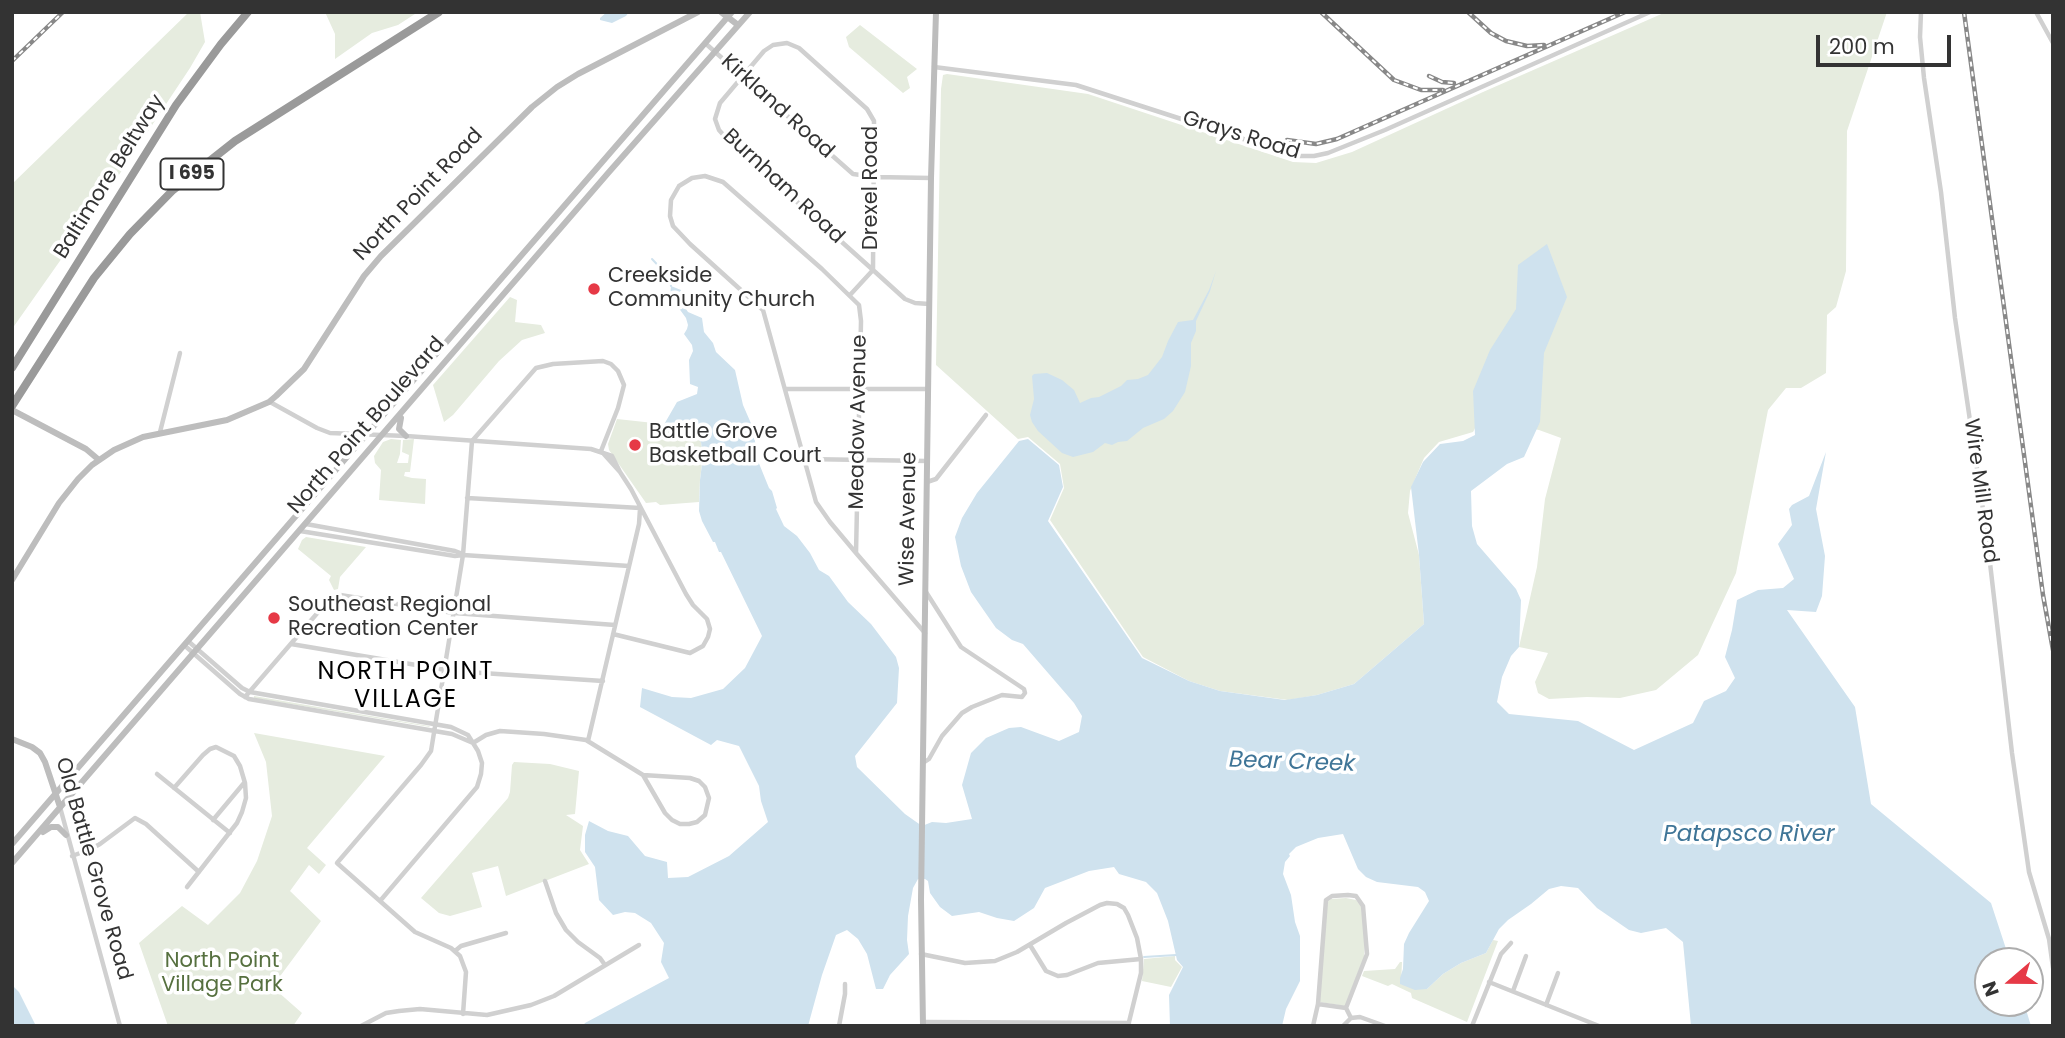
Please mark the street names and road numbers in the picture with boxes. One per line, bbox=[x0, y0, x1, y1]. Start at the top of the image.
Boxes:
street label: Kirkland Road bbox=[715, 50, 839, 164]
street label: Baltimore Beltway bbox=[49, 90, 171, 264]
street label: Grays Road bbox=[1179, 106, 1303, 166]
street label: North Point Road bbox=[349, 123, 489, 267]
street label: Burnham Road bbox=[717, 124, 849, 250]
street label: Drexel Road bbox=[859, 126, 885, 250]
road number: I 695 bbox=[160, 158, 224, 190]
street label: North Point Boulevard bbox=[283, 332, 451, 520]
street label: Meadow Avenue bbox=[845, 334, 873, 510]
street label: Wire Mill Road bbox=[1957, 417, 2003, 565]
street label: Wise Avenue bbox=[895, 452, 923, 586]
street label: Old Battle Grove Road bbox=[49, 755, 137, 983]

